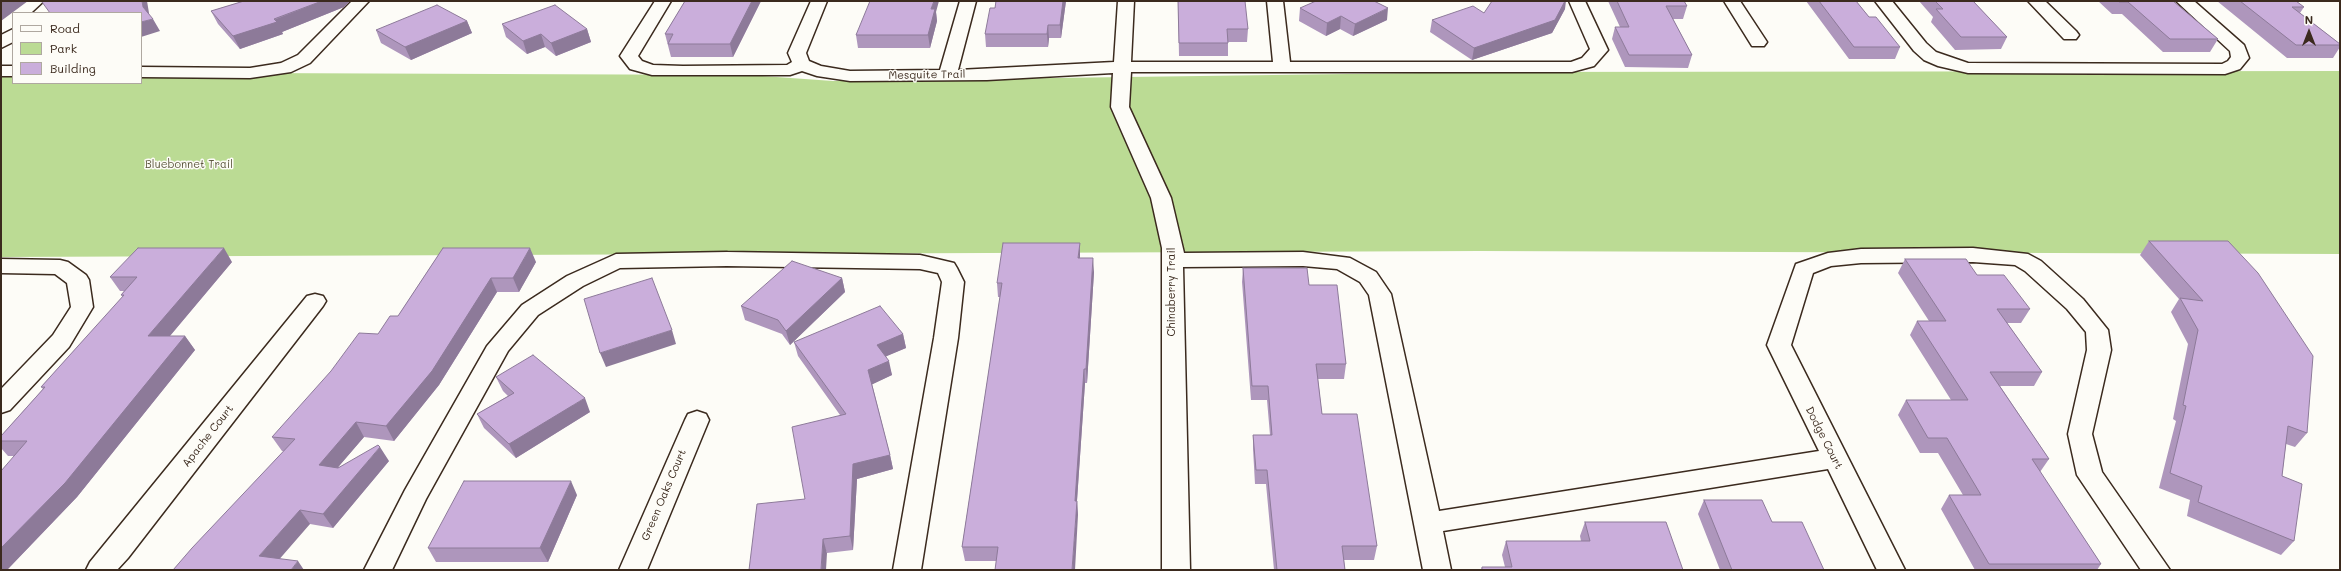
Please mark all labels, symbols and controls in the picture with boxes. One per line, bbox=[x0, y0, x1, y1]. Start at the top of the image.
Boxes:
legend bbox=[12, 12, 142, 84]
north arrow bbox=[2289, 12, 2329, 52]
text: N bbox=[2305, 12, 2313, 27]
text: Road bbox=[50, 20, 80, 36]
text: Park bbox=[50, 40, 77, 56]
text: Building bbox=[50, 60, 96, 76]
street label: Mesquite Trail bbox=[888, 68, 966, 82]
park label: Bluebonnet Trail bbox=[145, 158, 233, 172]
street label: Chinaberry Trail bbox=[1165, 247, 1179, 337]
street label: Apache Court bbox=[180, 402, 236, 470]
street label: Dodge Court bbox=[1803, 404, 1845, 472]
street label: Green Oaks Court bbox=[639, 447, 689, 543]

